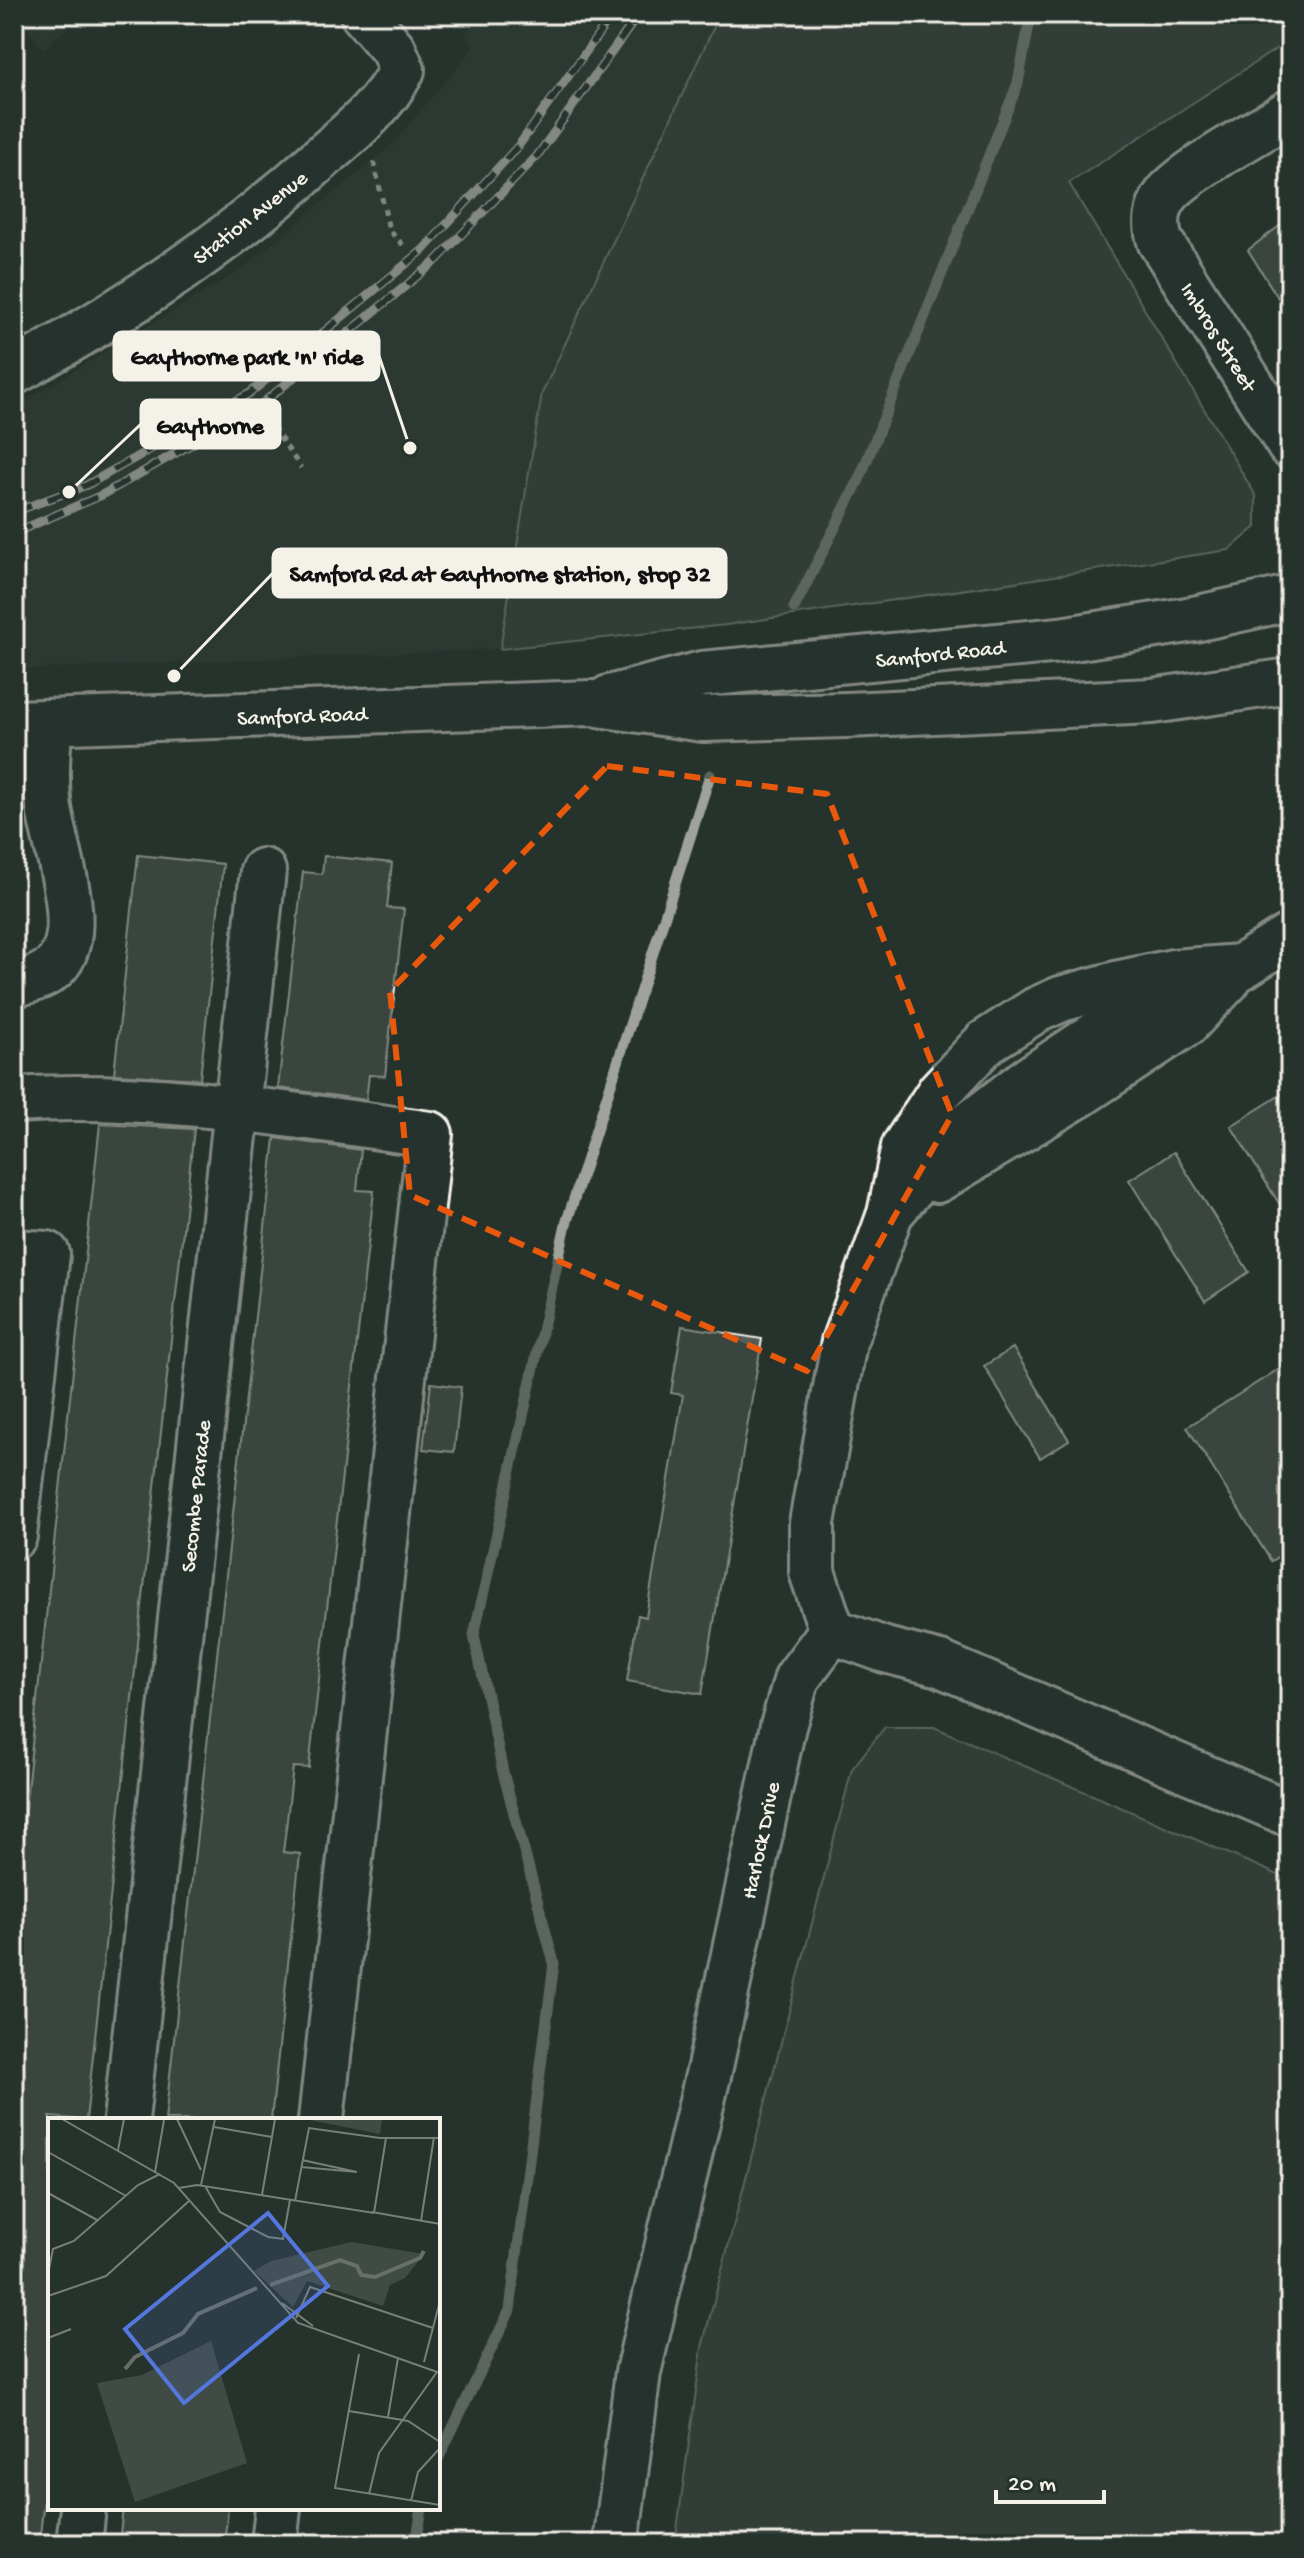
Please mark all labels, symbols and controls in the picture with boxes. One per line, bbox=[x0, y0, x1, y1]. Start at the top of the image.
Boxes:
street label: Station Avenue bbox=[189, 166, 314, 272]
street label: Imbros Street bbox=[1173, 279, 1261, 399]
callout: Gaythorne park 'n' ride bbox=[114, 332, 379, 380]
text: Gaythorne park 'n' ride bbox=[131, 345, 365, 374]
callout: Gaythorne bbox=[141, 400, 280, 448]
text: Gaythorne bbox=[156, 414, 265, 443]
callout: Samford Rd at Gaythorne station, stop 32 bbox=[273, 549, 726, 597]
text: Samford Rd at Gaythorne station, stop 32 bbox=[290, 562, 711, 591]
street label: Samford Road bbox=[874, 636, 1009, 676]
street label: Samford Road bbox=[237, 703, 370, 733]
street label: Secombe Parade bbox=[177, 1418, 219, 1574]
street label: Harlock Drive bbox=[738, 1779, 788, 1902]
inset map bbox=[48, 2118, 440, 2510]
scale bar bbox=[996, 2454, 1104, 2504]
text: 20 m bbox=[1008, 2471, 1056, 2500]

